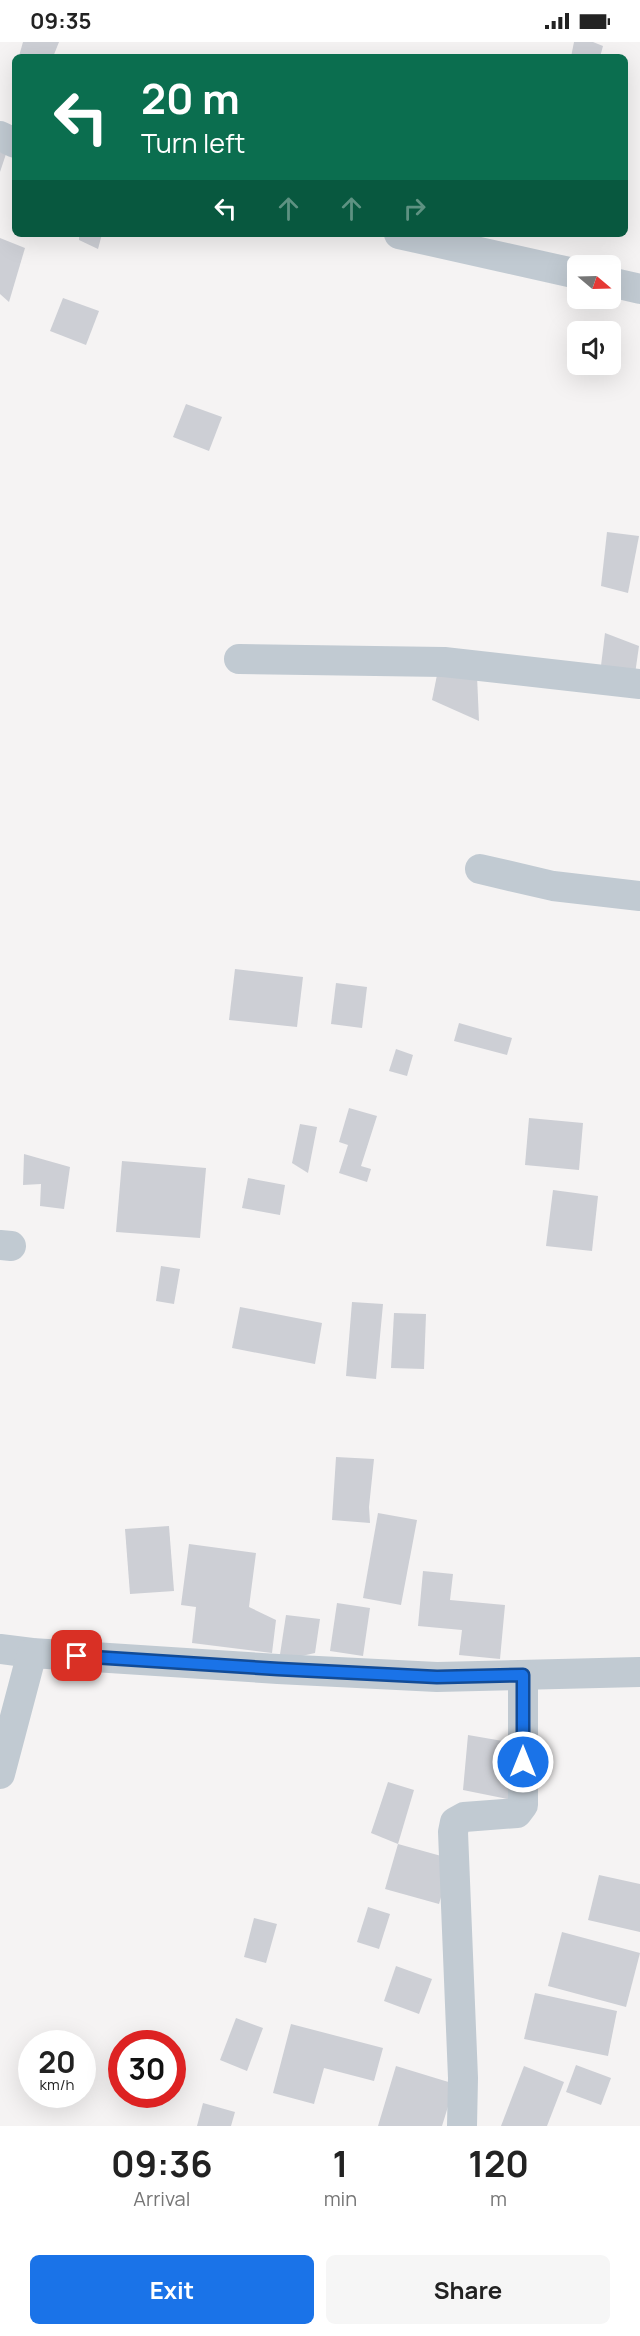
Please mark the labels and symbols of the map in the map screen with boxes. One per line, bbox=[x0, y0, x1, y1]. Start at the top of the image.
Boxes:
north arrow bbox=[567, 255, 621, 309]
pin bbox=[51, 1630, 102, 1681]
position arrow bbox=[491, 1730, 555, 1794]
speed limit sign: 30 bbox=[108, 2030, 186, 2108]

